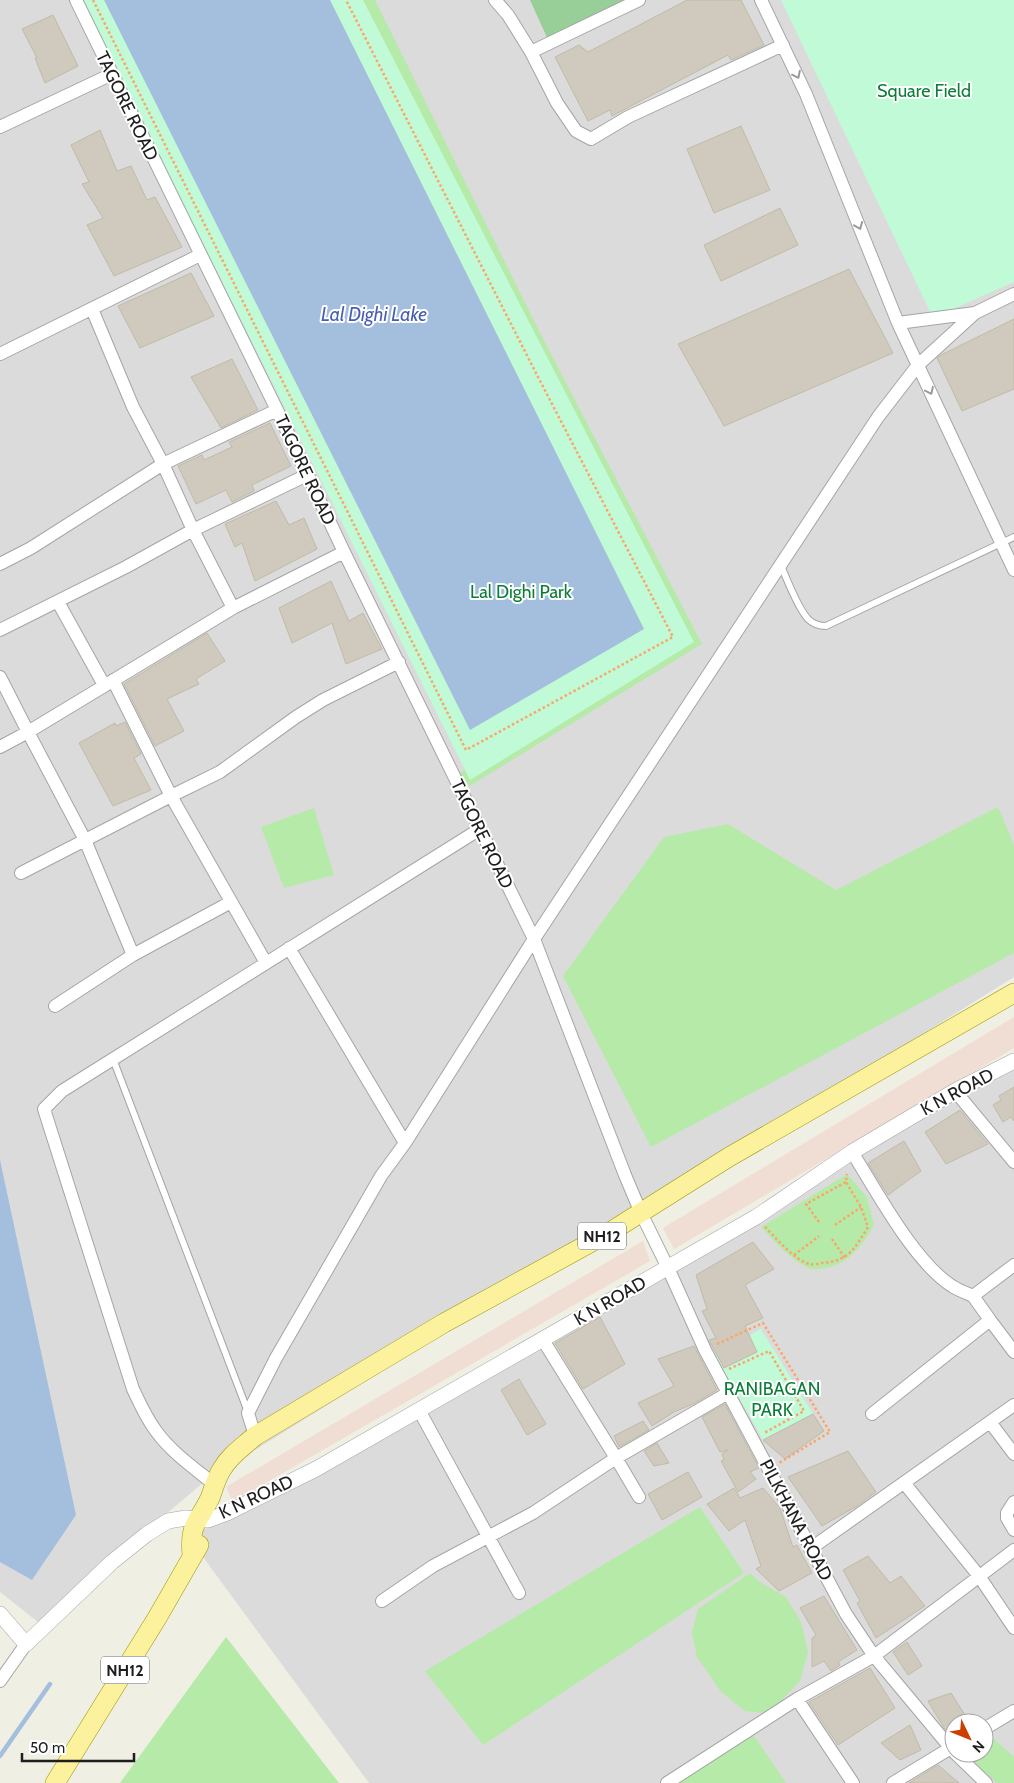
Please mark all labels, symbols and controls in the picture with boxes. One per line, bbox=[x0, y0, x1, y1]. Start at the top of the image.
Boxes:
street label: TAGORE ROAD bbox=[91, 48, 163, 164]
one-way arrow bbox=[791, 70, 802, 79]
park label: Square Field bbox=[877, 80, 971, 102]
one-way arrow bbox=[853, 221, 863, 230]
water label: Lal Dighi Lake bbox=[321, 303, 427, 326]
one-way arrow bbox=[924, 386, 935, 395]
street label: TAGORE ROAD bbox=[270, 411, 340, 529]
park label: Lal Dighi Park bbox=[470, 581, 573, 603]
street label: TAGORE ROAD bbox=[446, 776, 518, 892]
street label: K N ROAD bbox=[917, 1064, 997, 1120]
road number: NH12 bbox=[578, 1222, 626, 1250]
street label: K N ROAD bbox=[570, 1272, 650, 1330]
park label: RANIBAGAN PARK bbox=[724, 1378, 820, 1421]
street label: PILKHANA ROAD bbox=[755, 1456, 837, 1584]
street label: K N ROAD bbox=[215, 1470, 297, 1524]
road number: NH12 bbox=[101, 1656, 149, 1684]
north arrow bbox=[944, 1713, 994, 1763]
scale bar bbox=[22, 1730, 135, 1762]
text: N bbox=[969, 1737, 988, 1757]
text: 50 m bbox=[30, 1739, 65, 1757]

